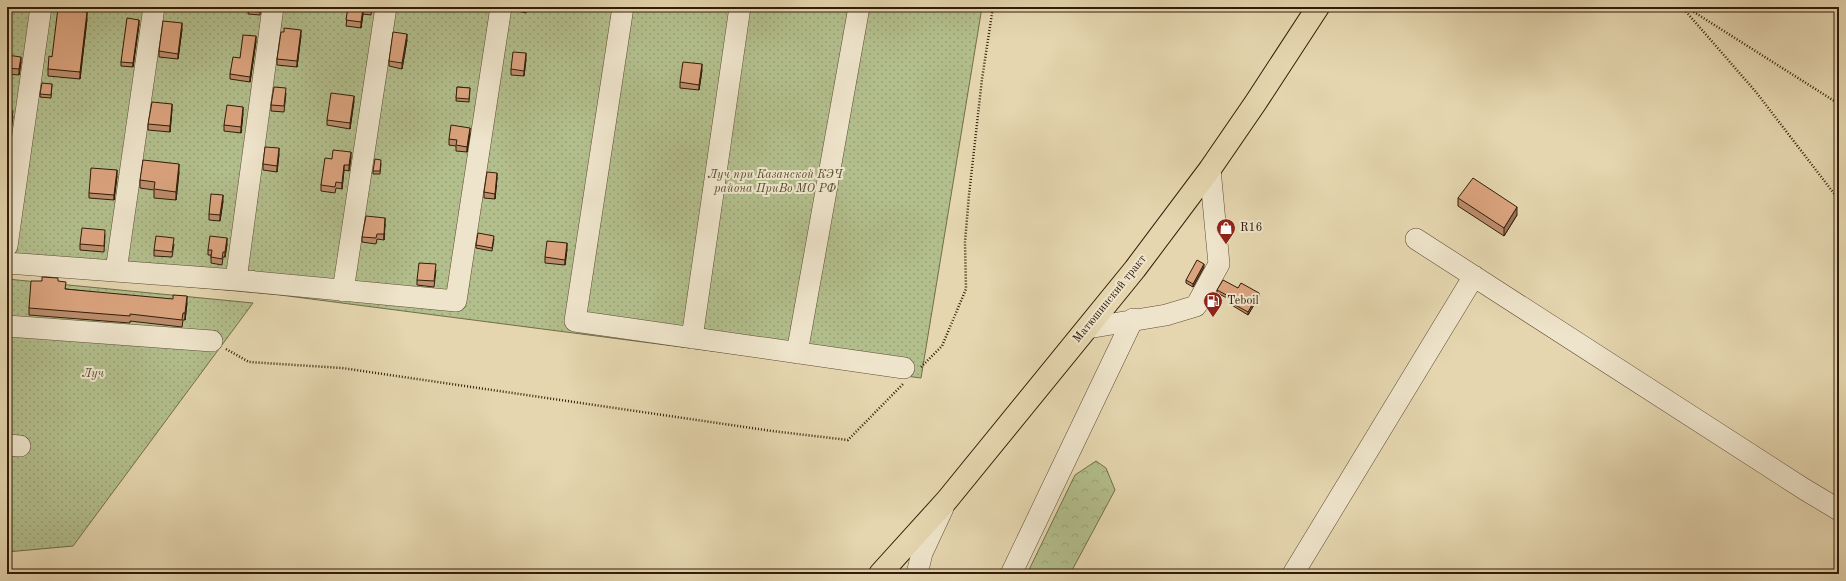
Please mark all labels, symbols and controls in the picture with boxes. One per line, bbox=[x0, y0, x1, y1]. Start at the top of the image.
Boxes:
park label: Луч при Казанской КЭЧ района ПриВо МО РФ bbox=[708, 169, 844, 195]
shop icon: R16 bbox=[1215, 217, 1237, 245]
place label: R16 bbox=[1240, 222, 1263, 234]
street label: Матюшинский тракт bbox=[1071, 253, 1149, 345]
fuel station icon: Teboil bbox=[1202, 290, 1224, 318]
place label: Teboil bbox=[1227, 295, 1259, 307]
park label: Луч bbox=[82, 368, 104, 380]

